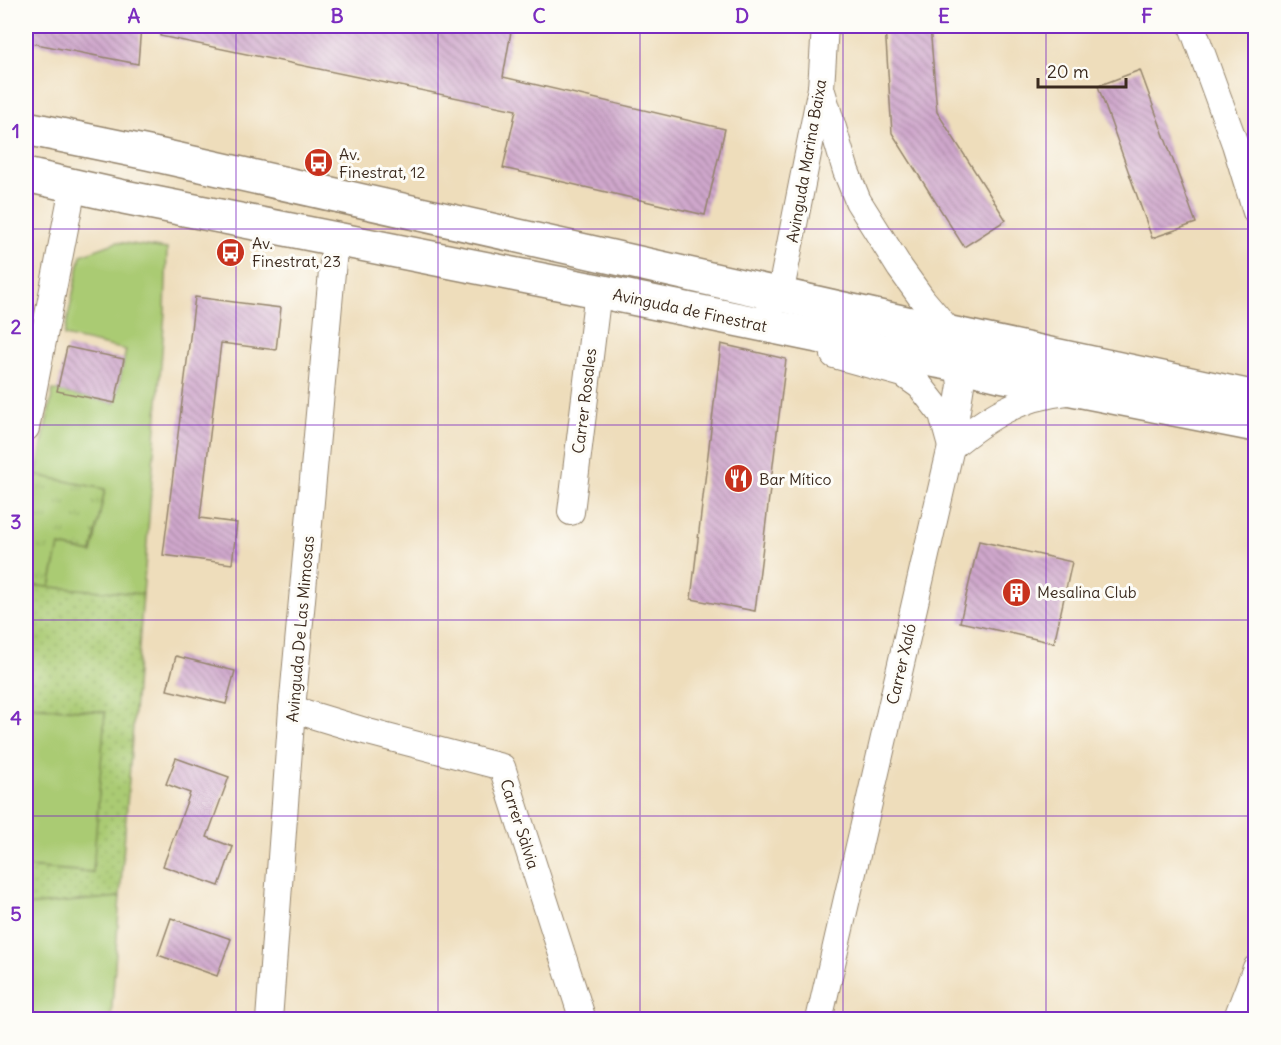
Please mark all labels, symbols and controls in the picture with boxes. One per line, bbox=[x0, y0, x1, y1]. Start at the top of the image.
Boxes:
text: A bbox=[128, 3, 141, 28]
text: B bbox=[330, 3, 344, 28]
text: C bbox=[532, 3, 546, 28]
text: D bbox=[735, 3, 749, 28]
text: E bbox=[938, 3, 950, 28]
text: F bbox=[1141, 3, 1153, 28]
scale bar bbox=[1038, 51, 1126, 89]
text: 20 m bbox=[1047, 60, 1089, 83]
street label: Avinguda Marina Baixa bbox=[782, 78, 830, 244]
text: 1 bbox=[12, 118, 20, 143]
place label: Av. Finestrat, 12 bbox=[339, 144, 426, 182]
bus stop icon: Av. Finestrat, 12 bbox=[302, 147, 334, 179]
place label: Av. Finestrat, 23 bbox=[252, 233, 341, 271]
bus stop icon: Av. Finestrat, 23 bbox=[215, 236, 247, 268]
street label: Avinguda de Finestrat bbox=[611, 284, 770, 336]
text: 2 bbox=[11, 314, 22, 339]
street label: Carrer Rosales bbox=[568, 347, 600, 455]
restaurant icon: Bar Mítico bbox=[722, 463, 754, 495]
place label: Bar Mítico bbox=[759, 469, 831, 489]
text: 3 bbox=[10, 509, 22, 534]
street label: Avinguda De Las Mimosas bbox=[282, 535, 318, 723]
building icon: Mesalina Club bbox=[1000, 576, 1032, 608]
place label: Mesalina Club bbox=[1037, 582, 1137, 602]
street label: Carrer Xaló bbox=[882, 621, 920, 707]
text: 4 bbox=[10, 705, 22, 730]
street label: Carrer Sàlvia bbox=[496, 777, 544, 871]
text: 5 bbox=[10, 901, 22, 926]

